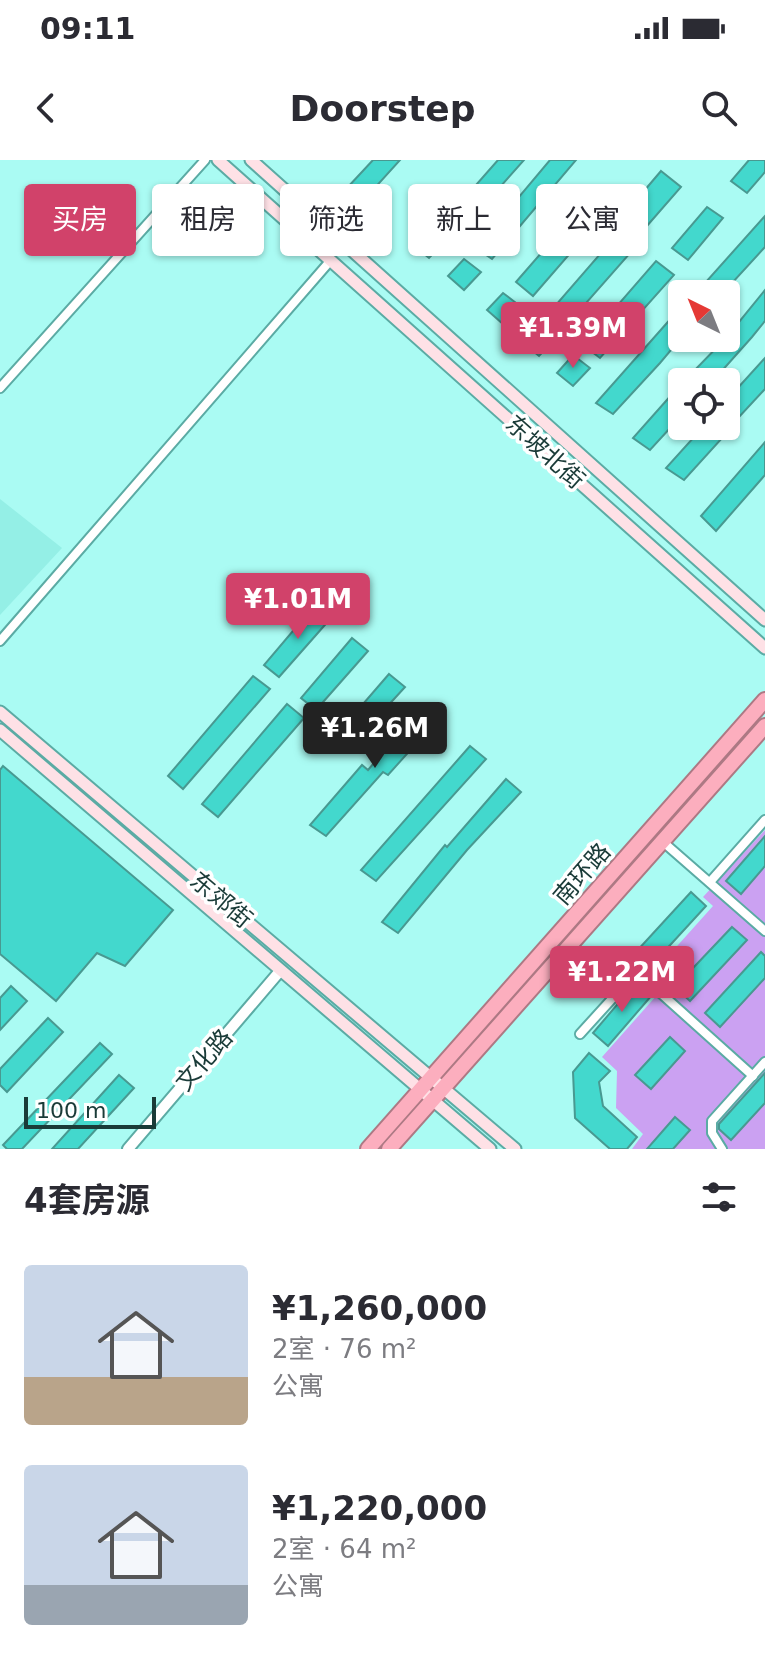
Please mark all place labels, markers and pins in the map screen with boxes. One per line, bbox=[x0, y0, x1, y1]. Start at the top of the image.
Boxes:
pin: ¥1.39M bbox=[508, 302, 638, 370]
pin: ¥1.01M bbox=[233, 573, 363, 641]
pin: ¥1.26M bbox=[310, 702, 440, 770]
pin: ¥1.22M bbox=[557, 946, 687, 1014]

